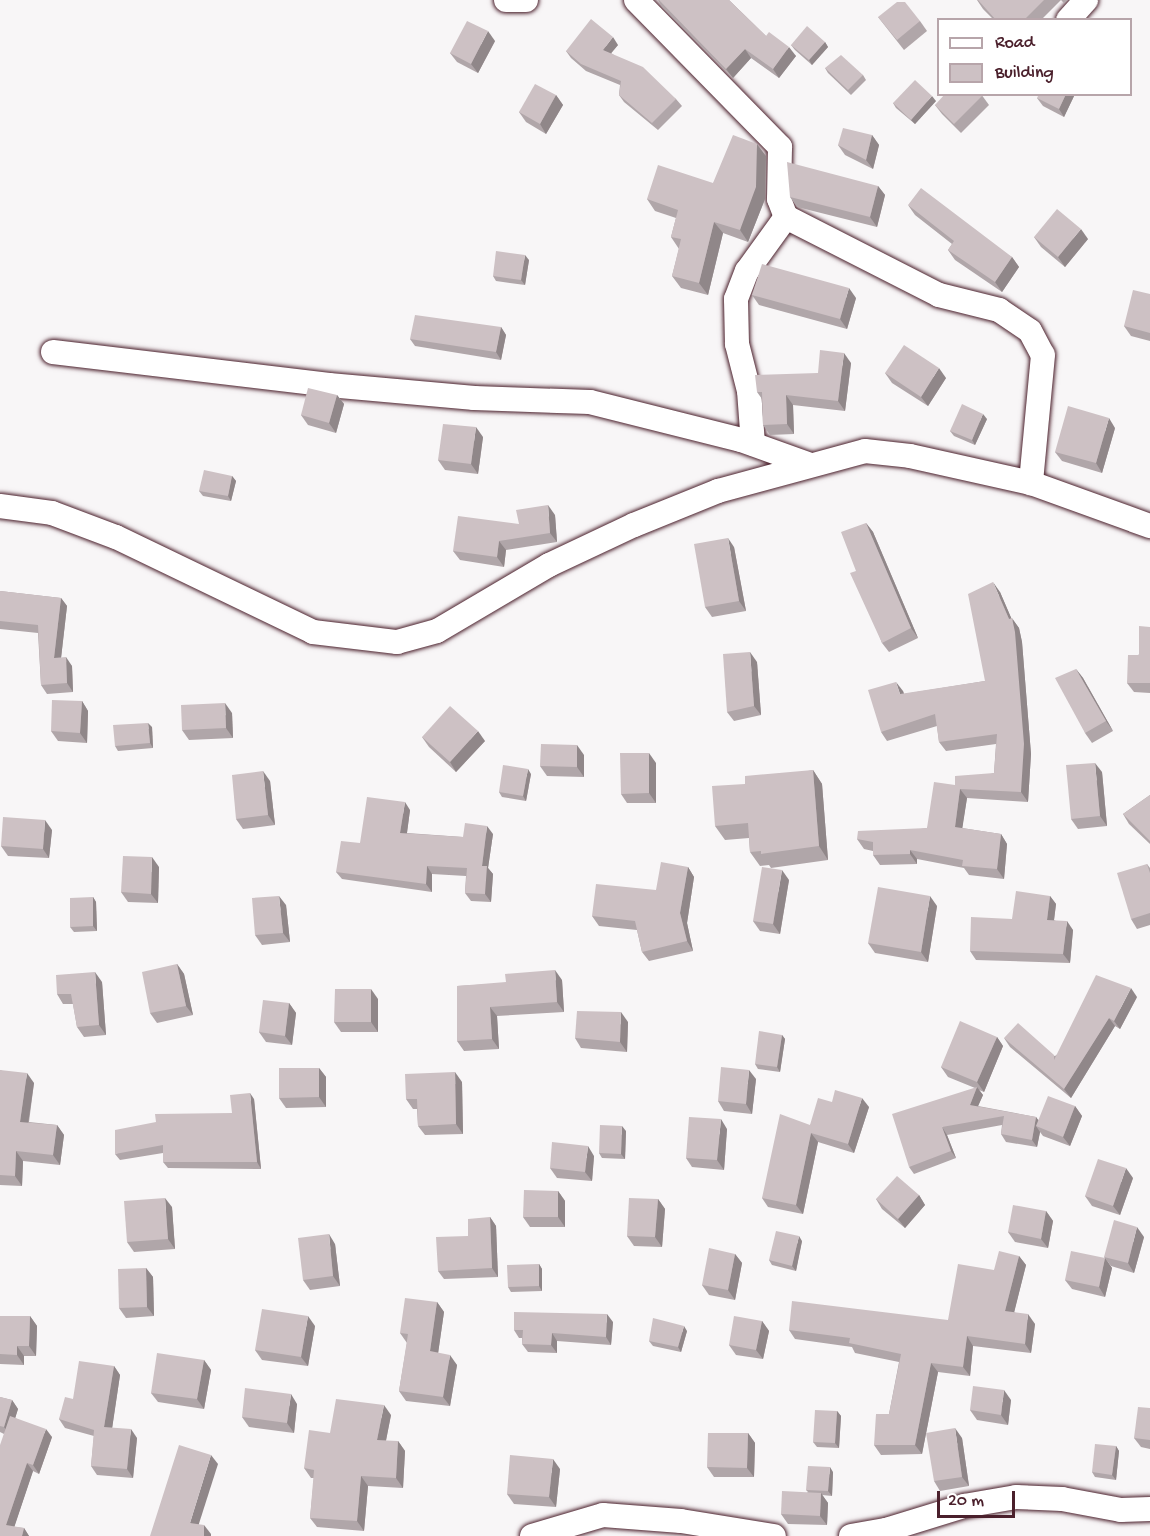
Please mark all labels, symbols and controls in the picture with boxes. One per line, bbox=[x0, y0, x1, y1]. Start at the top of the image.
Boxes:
legend bbox=[937, 18, 1132, 96]
text: Road bbox=[995, 33, 1034, 54]
text: Building bbox=[995, 63, 1054, 84]
scale bar bbox=[940, 1479, 1018, 1517]
text: 20 m bbox=[948, 1491, 984, 1512]

